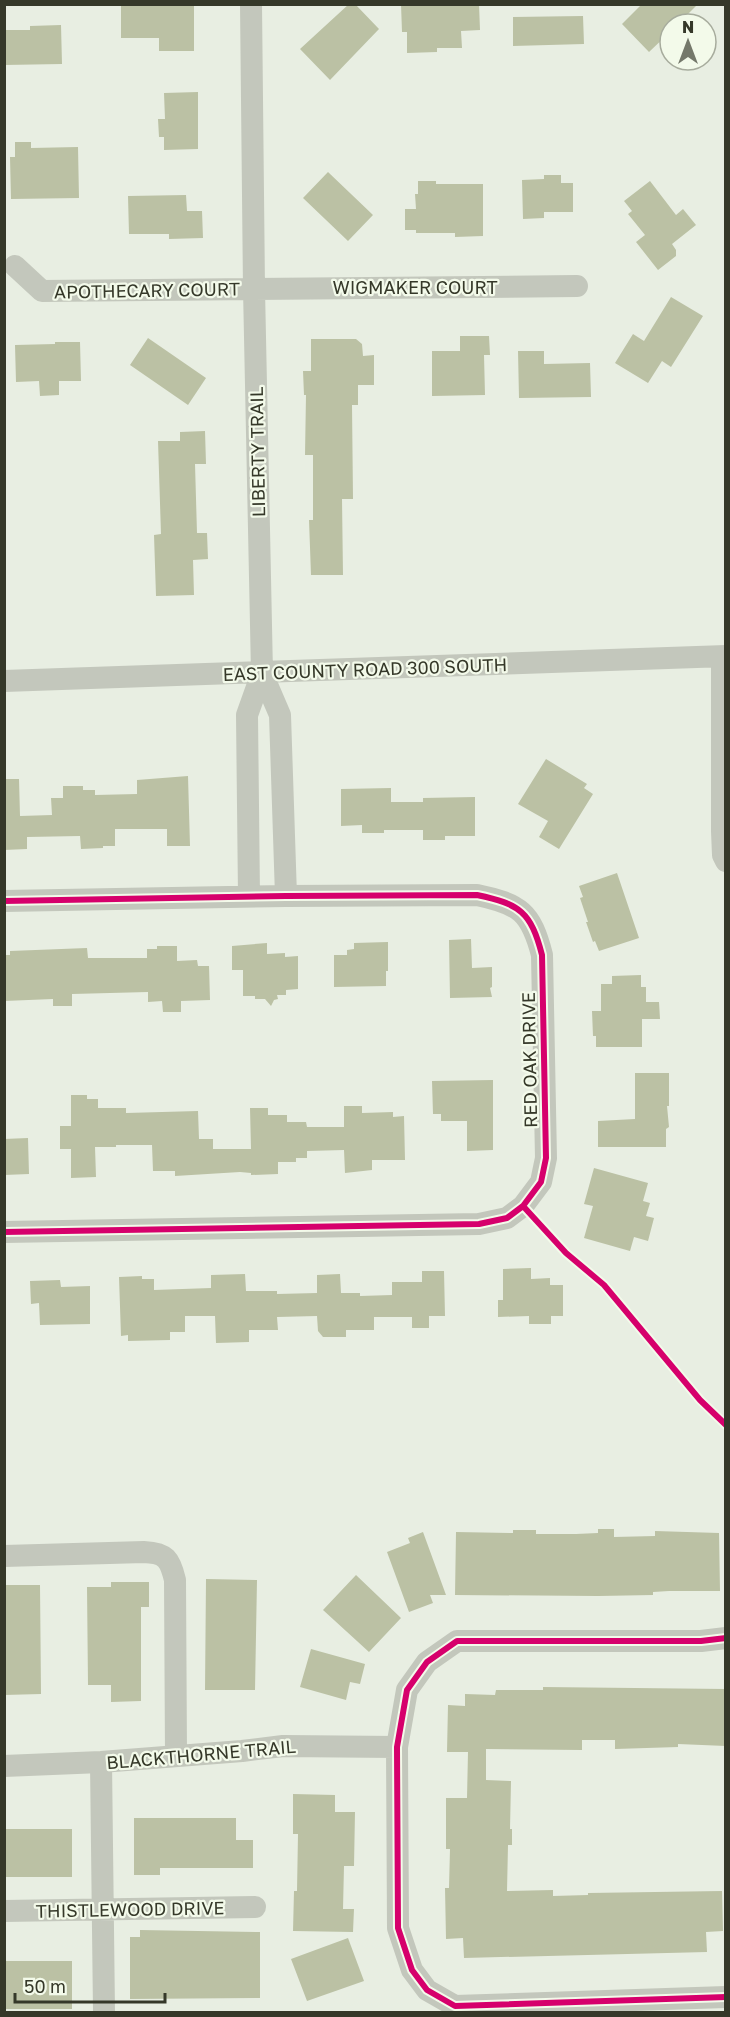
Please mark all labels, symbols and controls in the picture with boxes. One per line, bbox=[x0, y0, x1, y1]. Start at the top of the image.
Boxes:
north arrow bbox=[658, 12, 718, 72]
text: N bbox=[682, 17, 694, 37]
street label: WIGMAKER COURT bbox=[332, 276, 498, 298]
street label: APOTHECARY COURT bbox=[54, 277, 240, 303]
street label: LIBERTY TRAIL bbox=[245, 387, 269, 517]
street label: EAST COUNTY ROAD 300 SOUTH bbox=[222, 653, 508, 685]
street label: RED OAK DRIVE bbox=[517, 992, 541, 1128]
street label: BLACKTHORNE TRAIL bbox=[105, 1735, 297, 1773]
street label: THISTLEWOOD DRIVE bbox=[36, 1896, 224, 1922]
scale bar bbox=[15, 1966, 165, 2004]
text: 50 m bbox=[24, 1975, 66, 1997]

